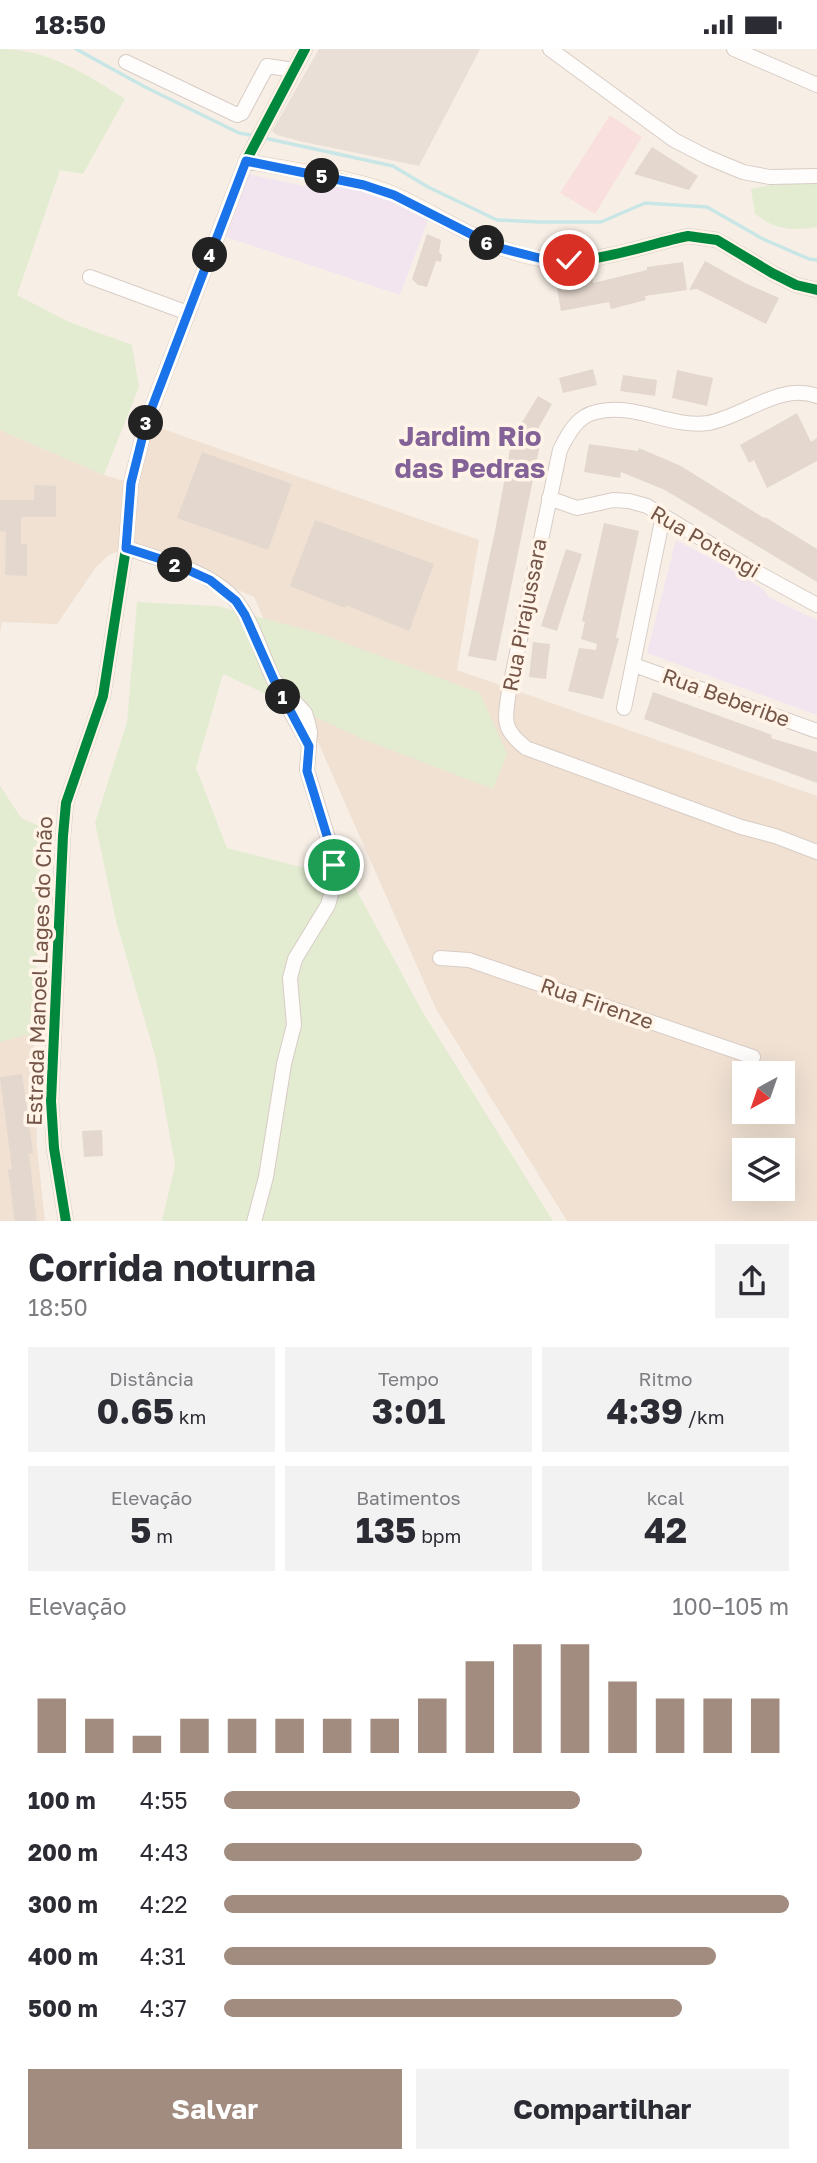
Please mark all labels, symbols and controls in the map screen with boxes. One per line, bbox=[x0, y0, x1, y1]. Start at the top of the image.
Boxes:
text: 18:50 bbox=[35, 9, 106, 40]
pin: 5 bbox=[304, 159, 340, 193]
text: 5 bbox=[316, 164, 327, 187]
pin: 6 bbox=[470, 225, 504, 261]
pin bbox=[539, 230, 599, 290]
text: 6 bbox=[480, 231, 493, 254]
pin: 4 bbox=[192, 237, 228, 273]
icon: check bbox=[550, 241, 588, 279]
text: 4 bbox=[204, 243, 215, 266]
pin: 3 bbox=[128, 405, 164, 441]
text: 3 bbox=[140, 411, 151, 434]
district label: Jardim Rio das Pedras bbox=[395, 419, 545, 484]
street label: Rua Potengi bbox=[646, 499, 765, 583]
street label: Rua Pirajussara bbox=[496, 536, 552, 693]
pin: 2 bbox=[158, 547, 192, 583]
text: 2 bbox=[169, 553, 180, 576]
street label: Rua Beberibe bbox=[659, 662, 794, 732]
pin: 1 bbox=[266, 679, 300, 715]
text: 1 bbox=[278, 685, 287, 708]
street label: Estrada Manoel Lages do Chão bbox=[21, 816, 57, 1126]
pin bbox=[304, 835, 364, 895]
icon: arrive bbox=[315, 846, 353, 884]
street label: Rua Firenze bbox=[537, 972, 657, 1035]
north arrow bbox=[732, 1061, 794, 1123]
map controls bbox=[732, 1061, 795, 1201]
button: layers bbox=[732, 1138, 795, 1201]
text: Corrida noturna bbox=[28, 1244, 316, 1289]
button: share bbox=[715, 1244, 789, 1318]
text: 18:50 bbox=[28, 1293, 88, 1321]
text: Distância bbox=[109, 1367, 194, 1390]
text: Tempo bbox=[378, 1367, 439, 1390]
text: Ritmo bbox=[639, 1367, 692, 1390]
text: 0.65 bbox=[97, 1390, 174, 1432]
text: 3:01 bbox=[372, 1390, 445, 1432]
text: 4:39 bbox=[606, 1390, 683, 1432]
text: km bbox=[174, 1405, 206, 1428]
text: /km bbox=[683, 1405, 725, 1428]
text: Elevação bbox=[111, 1486, 192, 1509]
text: Batimentos bbox=[356, 1486, 461, 1509]
text: kcal bbox=[647, 1486, 684, 1509]
text: 5 bbox=[130, 1509, 151, 1551]
text: 135 bbox=[356, 1509, 416, 1551]
text: 42 bbox=[644, 1509, 687, 1551]
text: m bbox=[151, 1524, 173, 1547]
text: bpm bbox=[416, 1524, 461, 1547]
text: Elevação bbox=[28, 1592, 127, 1620]
text: 100–105 m bbox=[672, 1592, 789, 1620]
text: 100 m bbox=[28, 1786, 96, 1814]
text: 4:55 bbox=[140, 1786, 188, 1814]
text: 200 m bbox=[28, 1838, 98, 1866]
text: 4:43 bbox=[140, 1838, 188, 1866]
text: 300 m bbox=[28, 1890, 98, 1918]
text: 4:22 bbox=[140, 1890, 188, 1918]
text: 400 m bbox=[28, 1942, 98, 1970]
text: 4:31 bbox=[140, 1942, 186, 1970]
text: 500 m bbox=[28, 1994, 98, 2022]
text: 4:37 bbox=[140, 1994, 187, 2022]
button: Salvar bbox=[28, 2069, 402, 2149]
button: Compartilhar bbox=[416, 2069, 789, 2149]

